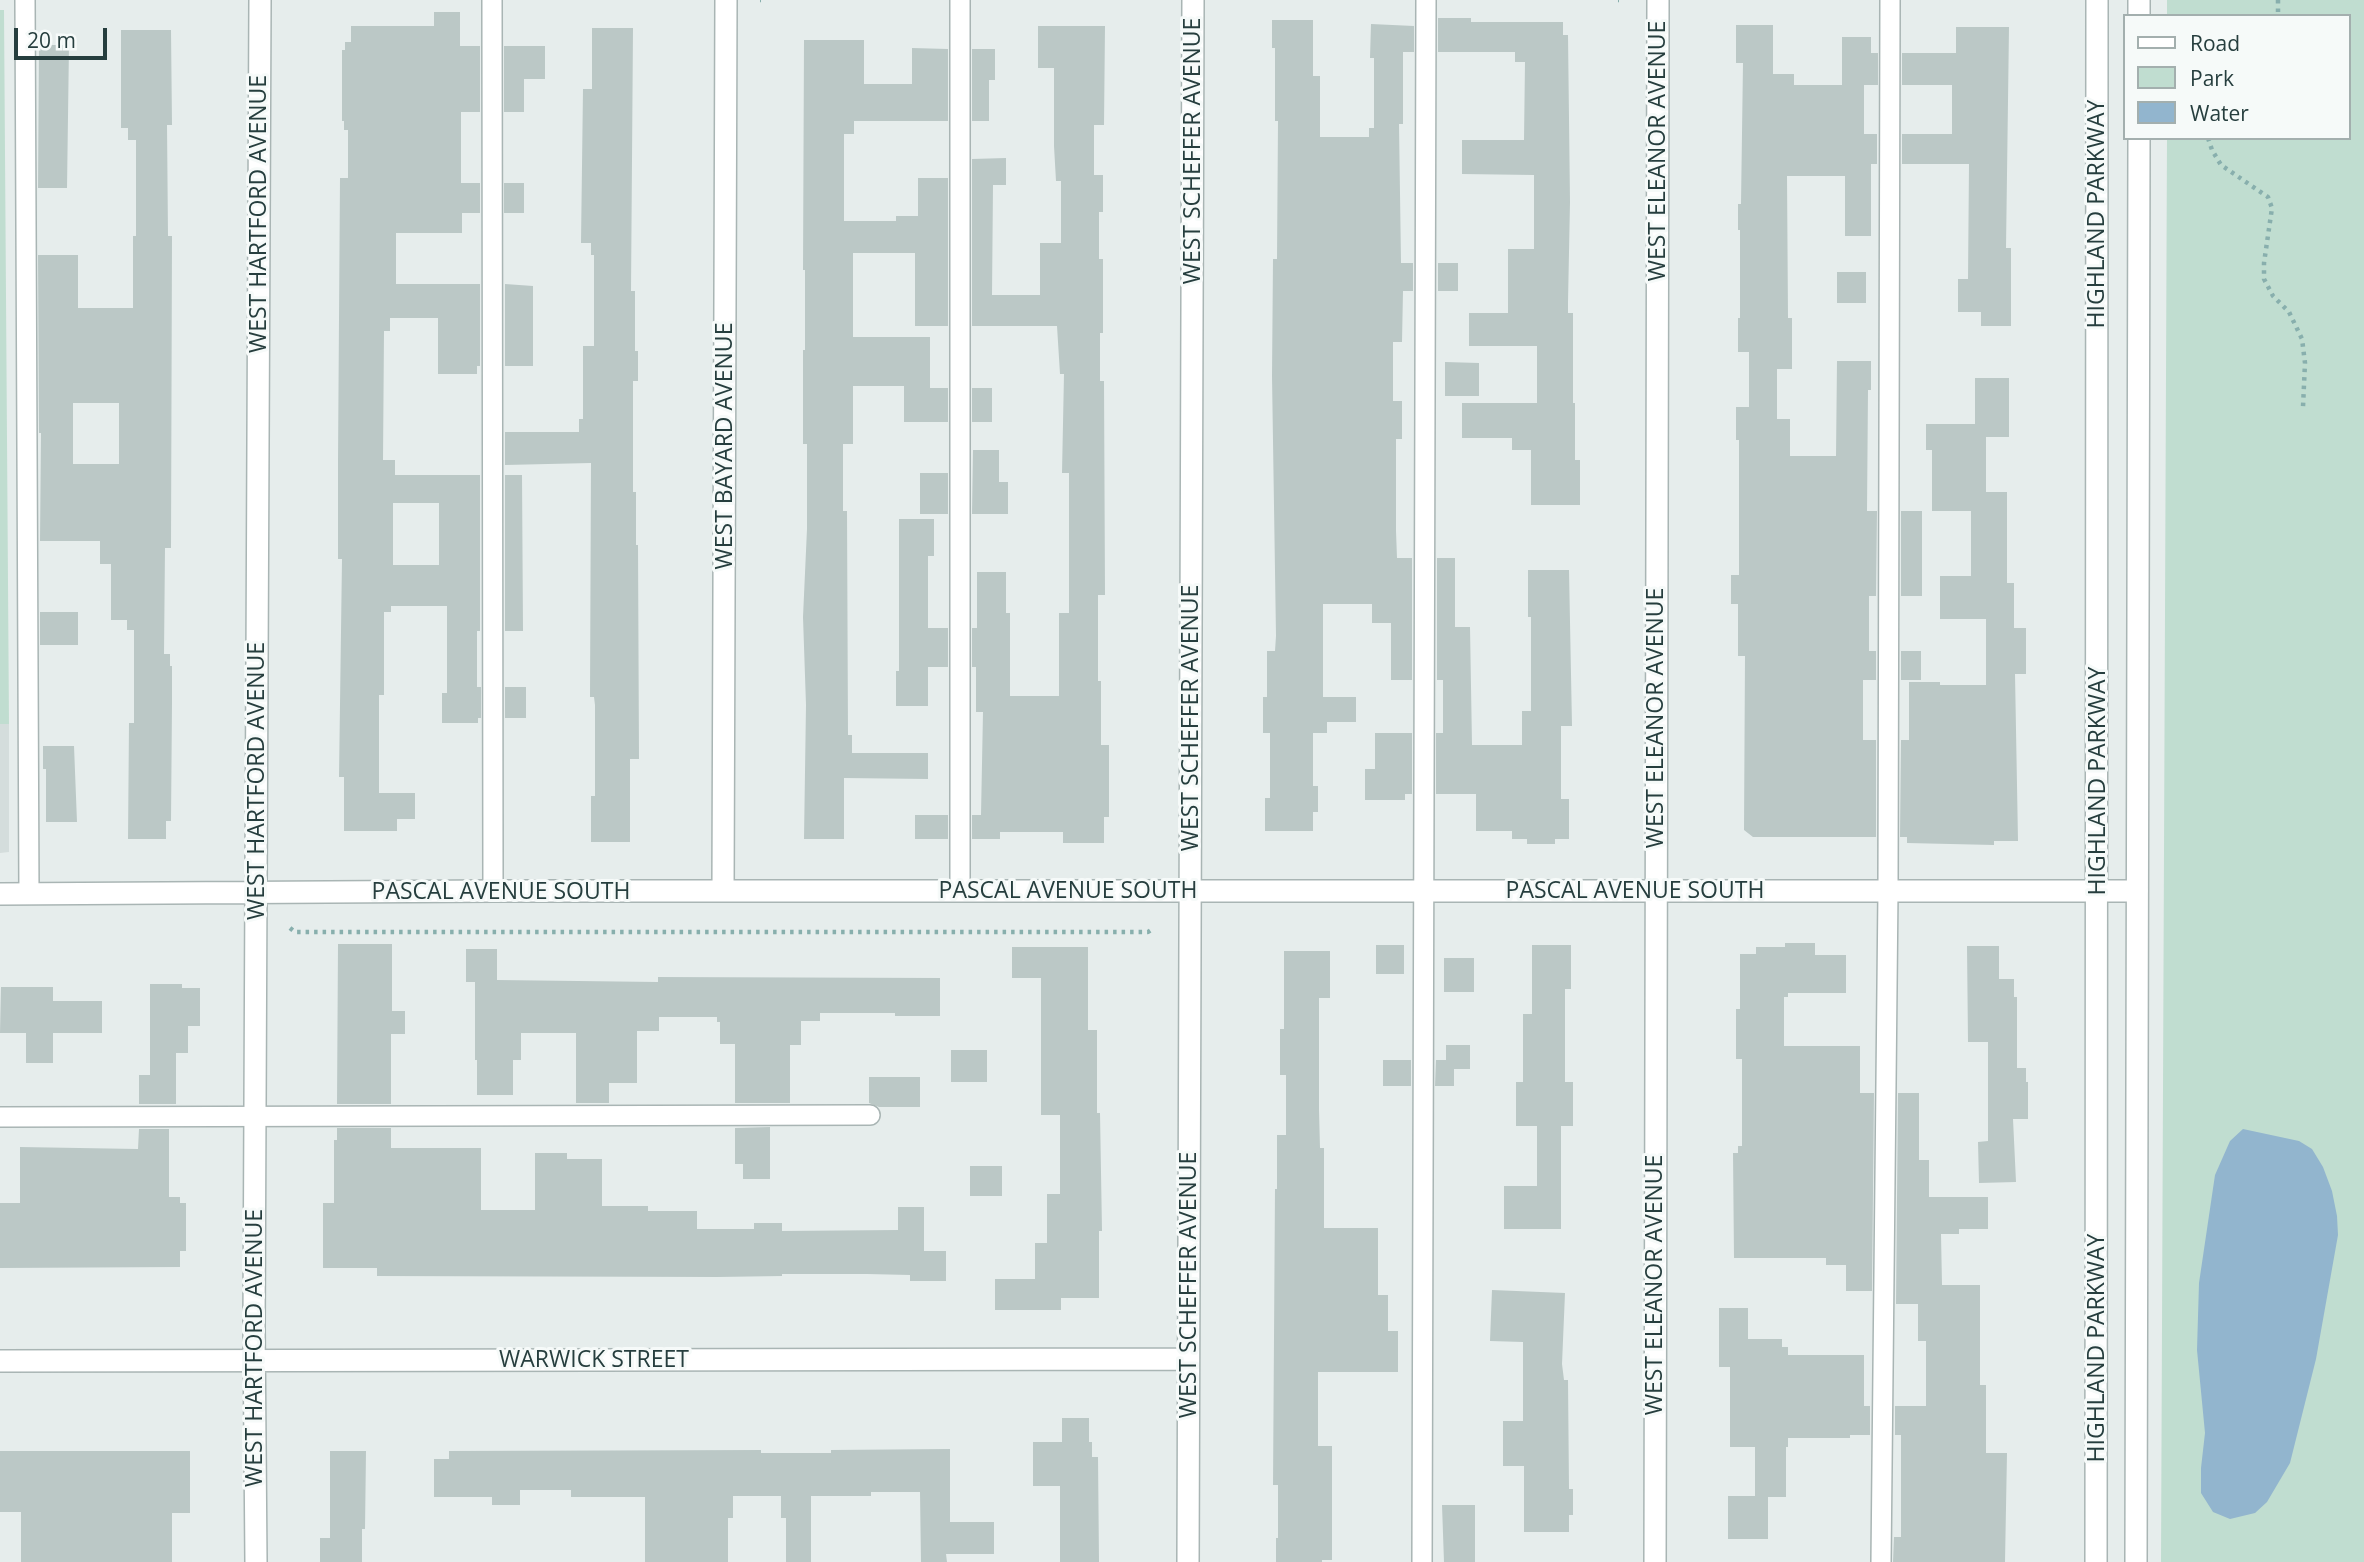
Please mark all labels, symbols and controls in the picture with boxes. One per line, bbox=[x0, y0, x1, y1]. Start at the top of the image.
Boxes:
scale bar bbox=[18, 14, 110, 58]
legend bbox=[2122, 14, 2350, 140]
street label: WEST SCHEFFER AVENUE bbox=[1179, 18, 1207, 284]
street label: WEST ELEANOR AVENUE bbox=[1644, 21, 1672, 281]
text: 20 m bbox=[27, 26, 76, 54]
text: Road bbox=[2190, 29, 2240, 57]
text: Park bbox=[2190, 64, 2234, 92]
street label: WEST HARTFORD AVENUE bbox=[245, 75, 273, 353]
text: Water bbox=[2190, 99, 2249, 127]
street label: HIGHLAND PARKWAY bbox=[2083, 100, 2111, 328]
street label: WEST BAYARD AVENUE bbox=[711, 323, 739, 569]
street label: WEST SCHEFFER AVENUE bbox=[1177, 585, 1205, 851]
street label: WEST ELEANOR AVENUE bbox=[1642, 588, 1670, 848]
street label: WEST HARTFORD AVENUE bbox=[243, 642, 271, 920]
street label: HIGHLAND PARKWAY bbox=[2084, 667, 2112, 895]
street label: PASCAL AVENUE SOUTH bbox=[939, 877, 1197, 905]
street label: PASCAL AVENUE SOUTH bbox=[1506, 877, 1764, 905]
street label: PASCAL AVENUE SOUTH bbox=[372, 878, 630, 906]
street label: WEST SCHEFFER AVENUE bbox=[1175, 1152, 1203, 1418]
street label: WEST ELEANOR AVENUE bbox=[1641, 1155, 1669, 1415]
street label: WEST HARTFORD AVENUE bbox=[241, 1209, 269, 1487]
street label: HIGHLAND PARKWAY bbox=[2083, 1234, 2111, 1462]
street label: WARWICK STREET bbox=[499, 1346, 689, 1374]

